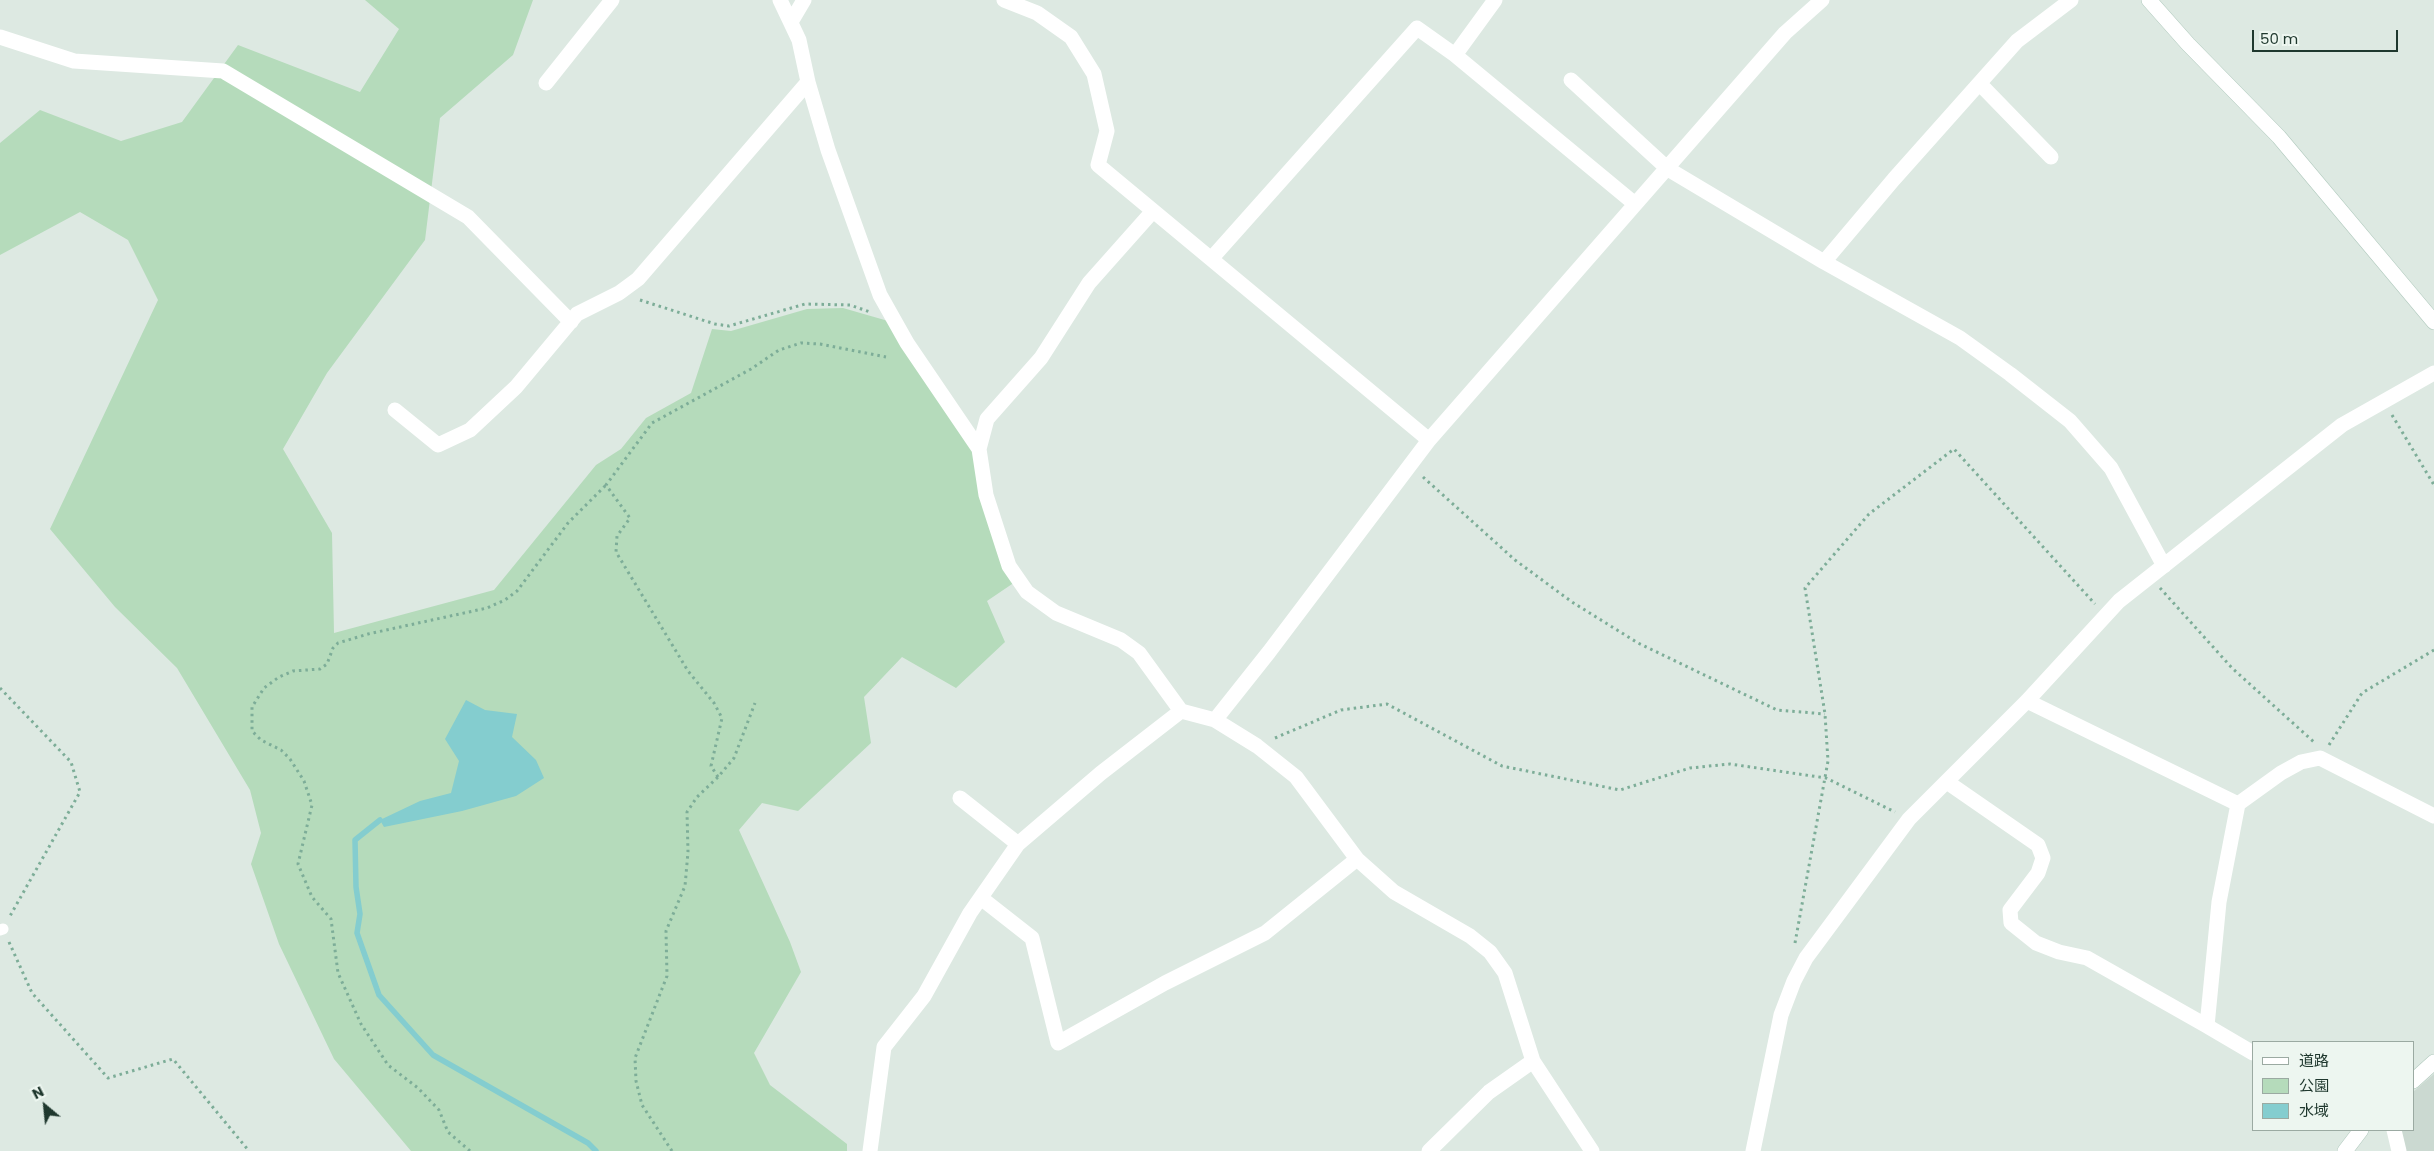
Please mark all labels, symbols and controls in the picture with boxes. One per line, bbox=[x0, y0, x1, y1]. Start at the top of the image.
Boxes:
scale bar bbox=[2254, 20, 2400, 52]
text: 50 m bbox=[2260, 28, 2298, 49]
legend bbox=[2252, 1041, 2414, 1131]
text: 道路 bbox=[2299, 1050, 2329, 1071]
text: 公園 bbox=[2299, 1075, 2329, 1096]
north arrow bbox=[20, 1081, 70, 1131]
text: N bbox=[29, 1081, 47, 1104]
text: 水域 bbox=[2299, 1100, 2329, 1121]

